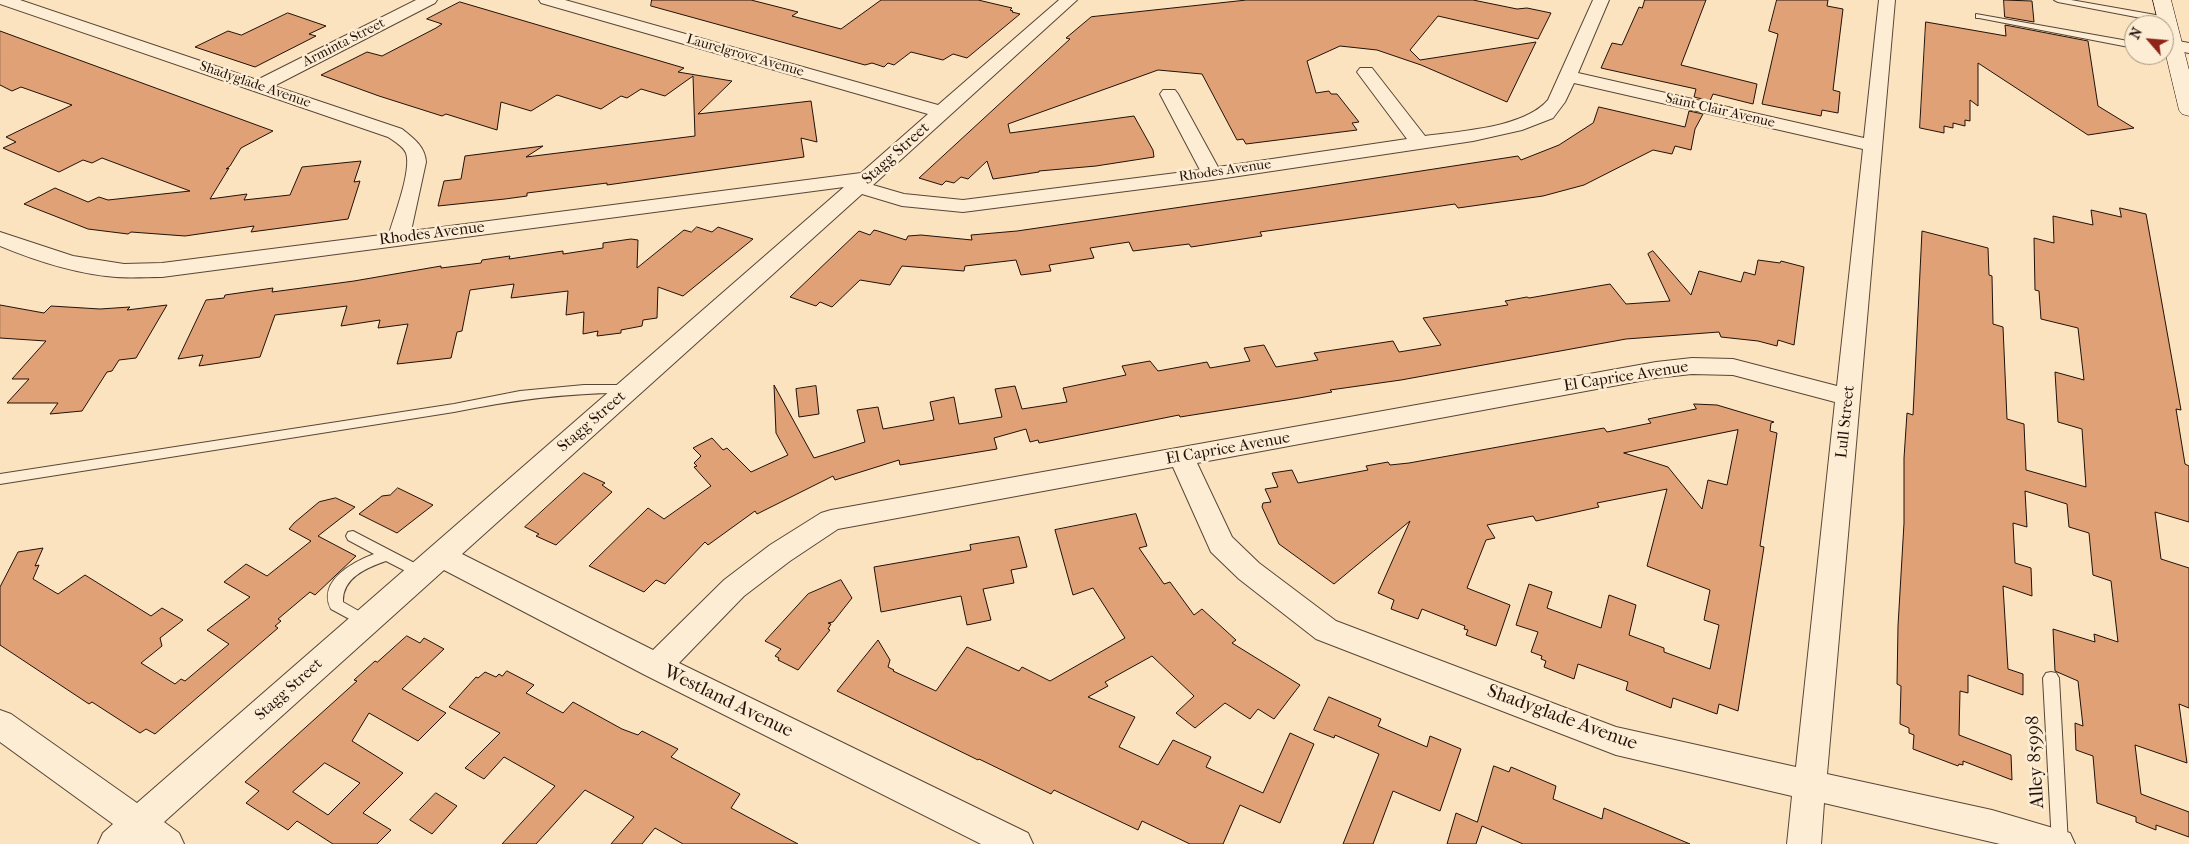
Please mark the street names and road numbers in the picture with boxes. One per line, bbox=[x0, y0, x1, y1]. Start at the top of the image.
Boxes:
street label: Arminta Street bbox=[300, 15, 388, 71]
street label: Laurelgrove Avenue bbox=[684, 31, 806, 81]
street label: Shadyglade Avenue bbox=[197, 58, 313, 112]
street label: Saint Clair Avenue bbox=[1664, 90, 1776, 132]
street label: Stagg Street bbox=[858, 119, 934, 189]
street label: Rhodes Avenue bbox=[1178, 156, 1272, 186]
street label: Rhodes Avenue bbox=[378, 218, 486, 250]
street label: El Caprice Avenue bbox=[1562, 358, 1690, 396]
street label: Lull Street bbox=[1833, 385, 1859, 459]
street label: Stagg Street bbox=[554, 387, 630, 457]
street label: El Caprice Avenue bbox=[1164, 429, 1292, 469]
street label: Stagg Street bbox=[251, 655, 327, 725]
street label: Westland Avenue bbox=[659, 661, 797, 743]
street label: Shadyglade Avenue bbox=[1484, 680, 1640, 756]
street label: Alley 85998 bbox=[2022, 715, 2050, 809]

